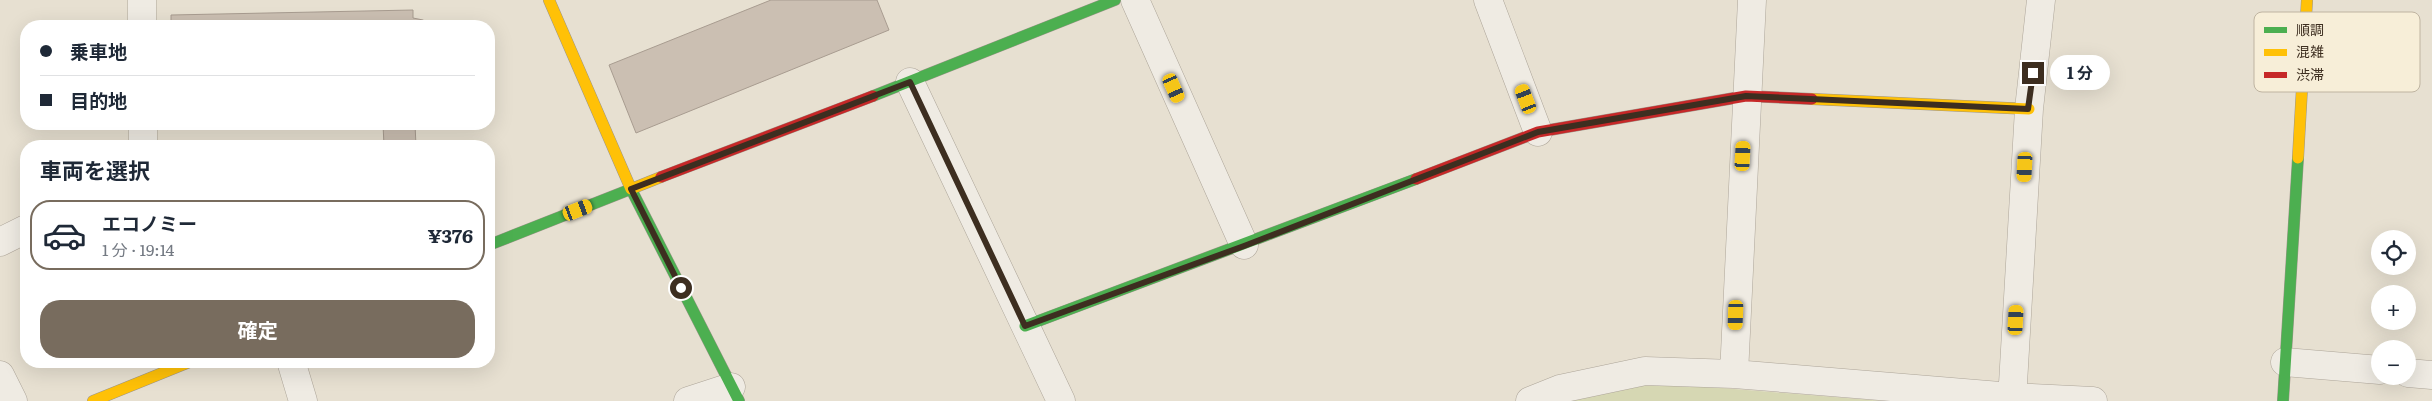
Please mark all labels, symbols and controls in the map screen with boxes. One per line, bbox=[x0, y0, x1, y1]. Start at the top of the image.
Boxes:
legend bbox=[2254, 12, 2420, 92]
text: 順調 bbox=[2296, 19, 2324, 39]
text: 乗車地 bbox=[70, 37, 127, 65]
text: 混雑 bbox=[2296, 41, 2324, 61]
callout: 1 分 bbox=[2050, 56, 2110, 90]
text: 1 分 bbox=[2067, 60, 2093, 84]
route end bbox=[2022, 62, 2044, 84]
text: 渋滞 bbox=[2296, 64, 2324, 84]
car bbox=[1161, 71, 1186, 105]
car bbox=[1513, 82, 1538, 116]
text: 目的地 bbox=[70, 86, 127, 114]
car bbox=[1734, 141, 1751, 171]
car bbox=[2016, 152, 2033, 182]
text: 車両を選択 bbox=[40, 153, 150, 186]
car bbox=[561, 198, 594, 222]
text: エコノミー bbox=[102, 209, 197, 237]
icon: car bbox=[42, 213, 87, 258]
text: ¥376 bbox=[427, 221, 473, 249]
map controls bbox=[2371, 230, 2416, 385]
button: locate bbox=[2371, 230, 2416, 275]
text: 1 分 · 19:14 bbox=[102, 237, 174, 261]
route start bbox=[670, 277, 692, 299]
button: + bbox=[2371, 285, 2416, 330]
button: 確定 bbox=[40, 300, 475, 358]
car bbox=[1727, 300, 1744, 330]
car bbox=[2007, 305, 2024, 335]
button: − bbox=[2371, 340, 2416, 385]

